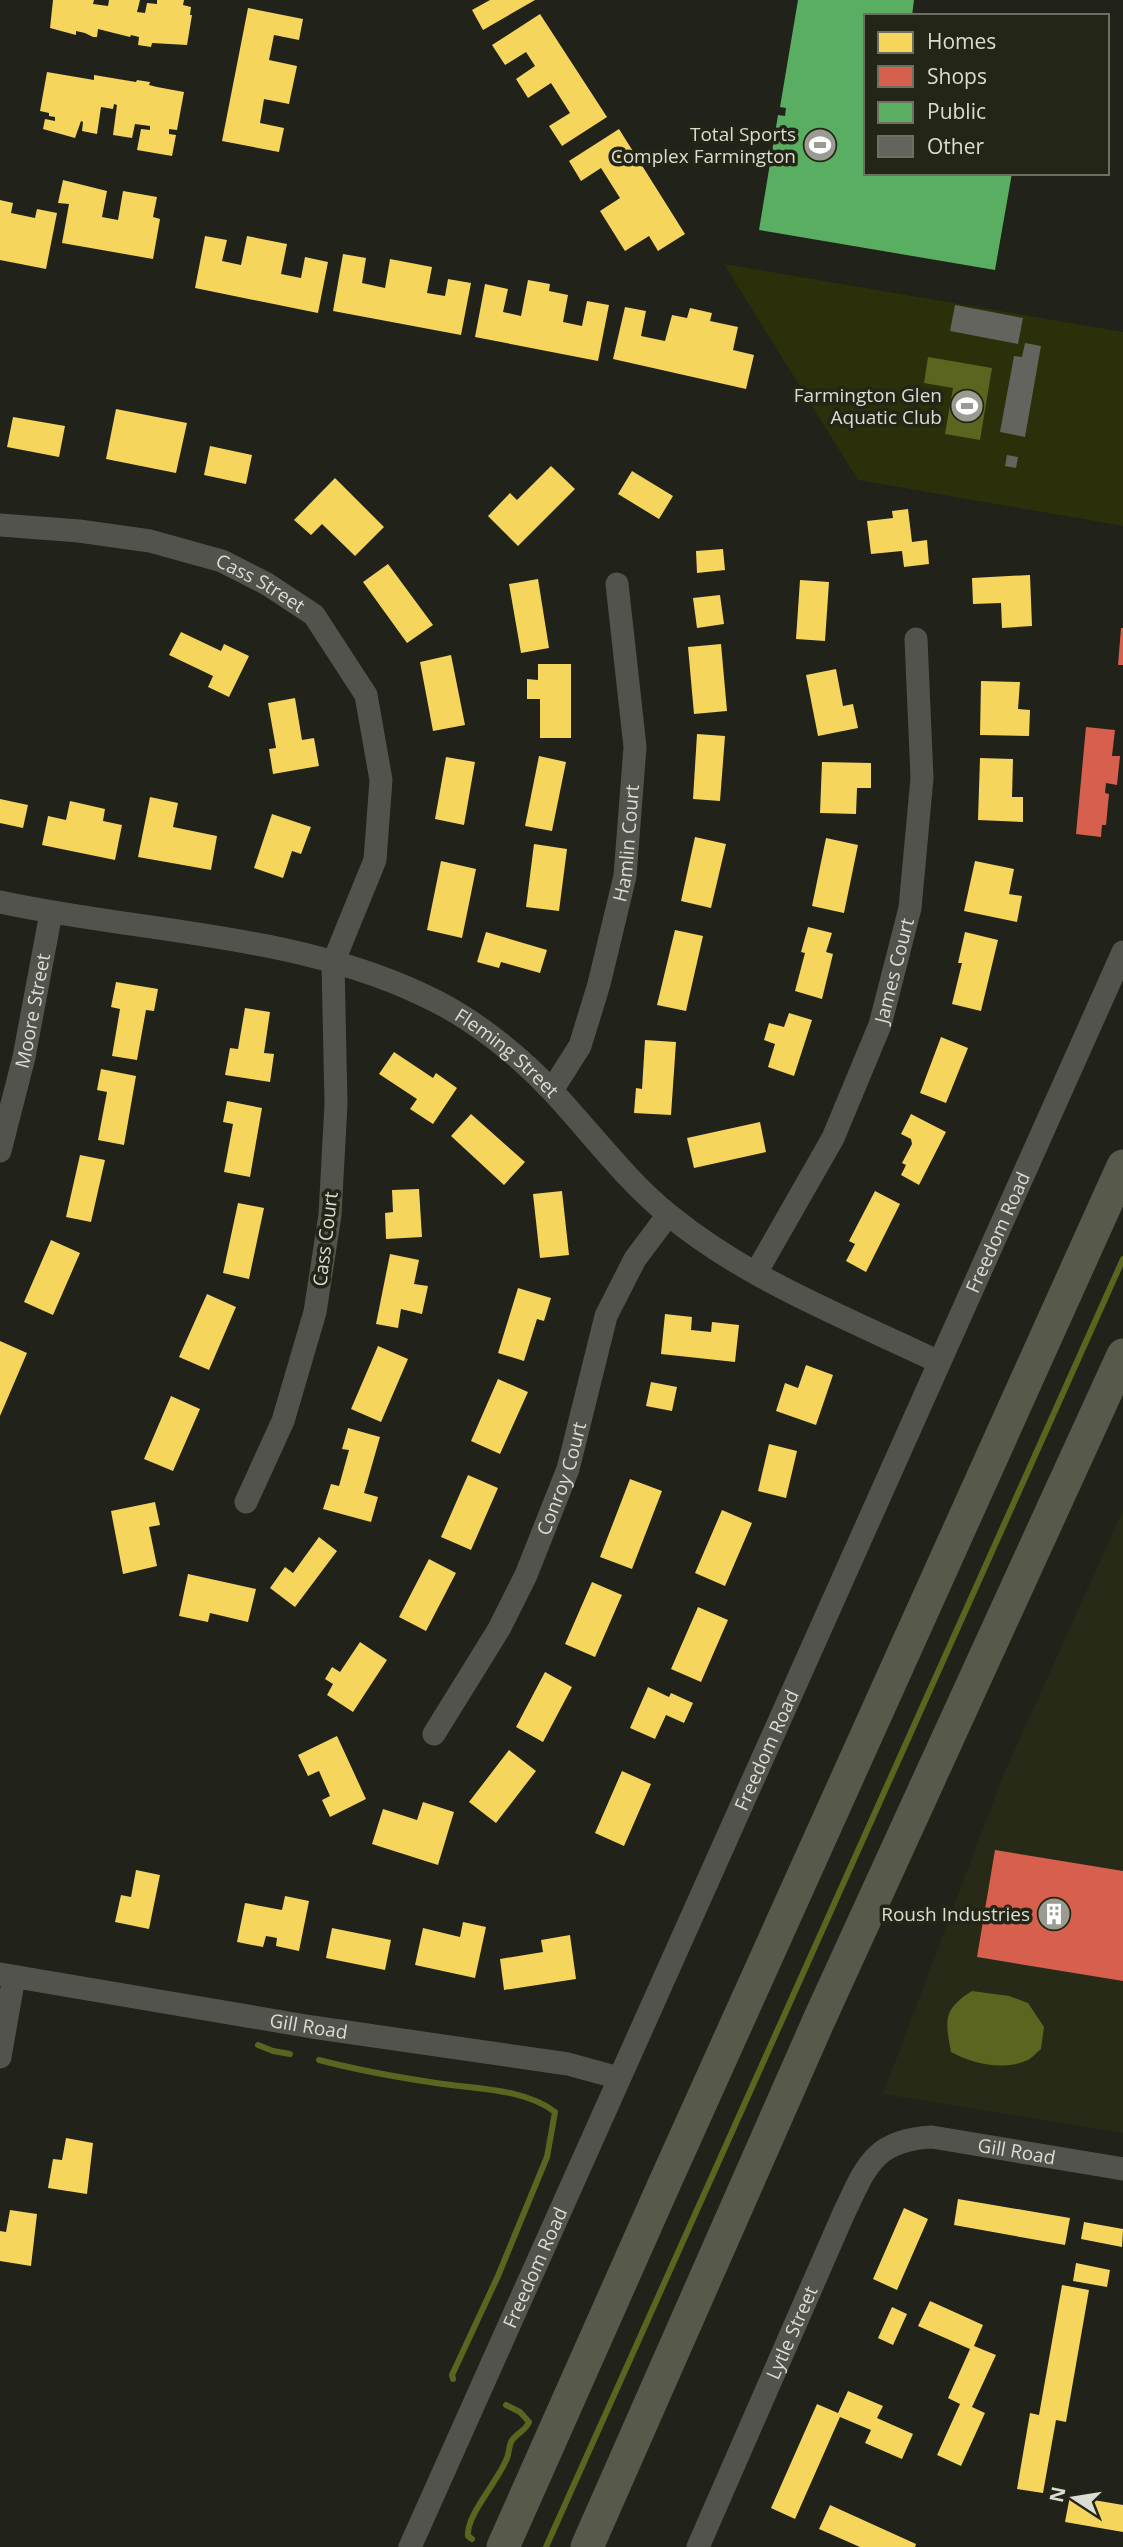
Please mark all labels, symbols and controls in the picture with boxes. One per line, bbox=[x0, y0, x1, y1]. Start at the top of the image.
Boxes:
legend bbox=[864, 14, 1109, 175]
text: Homes bbox=[927, 27, 996, 55]
text: Shops bbox=[927, 62, 987, 90]
text: Public bbox=[927, 97, 986, 125]
place label: Total Sports Complex Farmington bbox=[611, 121, 796, 169]
sports icon: Total Sports Complex Farmington bbox=[801, 126, 839, 164]
text: Other bbox=[927, 132, 984, 160]
place label: Farmington Glen Aquatic Club bbox=[794, 382, 942, 430]
sports icon: Farmington Glen Aquatic Club bbox=[948, 387, 986, 425]
street label: Cass Street bbox=[212, 547, 310, 619]
street label: Hamlin Court bbox=[606, 783, 645, 904]
street label: James Court bbox=[868, 915, 920, 1028]
street label: Moore Street bbox=[9, 951, 56, 1071]
street label: Fleming Street bbox=[450, 1002, 565, 1103]
street label: Freedom Road bbox=[959, 1168, 1036, 1297]
street label: Cass Court bbox=[306, 1190, 344, 1288]
street label: Conroy Court bbox=[530, 1419, 592, 1539]
street label: Freedom Road bbox=[728, 1685, 805, 1815]
building icon: Roush Industries bbox=[1035, 1895, 1073, 1933]
place label: Roush Industries bbox=[881, 1901, 1030, 1927]
street label: Gill Road bbox=[268, 2007, 349, 2045]
street label: Gill Road bbox=[976, 2132, 1058, 2170]
street label: Freedom Road bbox=[497, 2203, 573, 2332]
street label: Lytle Street bbox=[760, 2281, 824, 2383]
north arrow bbox=[1039, 2463, 1109, 2533]
text: N bbox=[1043, 2484, 1072, 2505]

